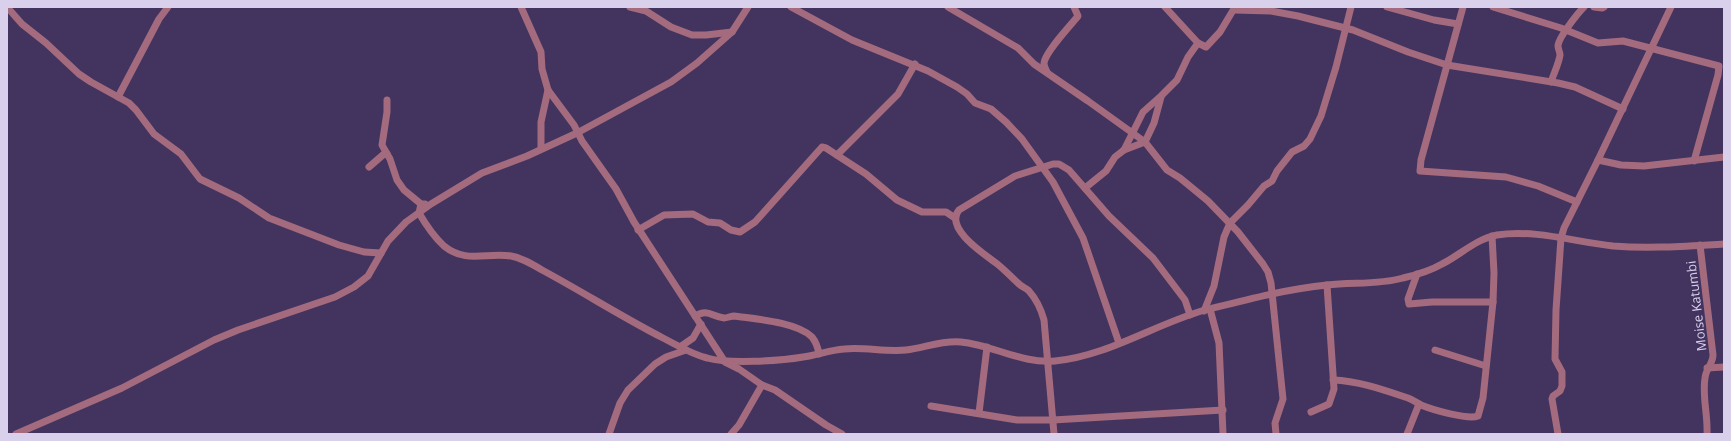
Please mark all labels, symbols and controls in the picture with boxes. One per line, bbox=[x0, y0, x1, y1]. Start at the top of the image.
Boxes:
street label: Moise Katumbi bbox=[1682, 260, 1710, 352]

